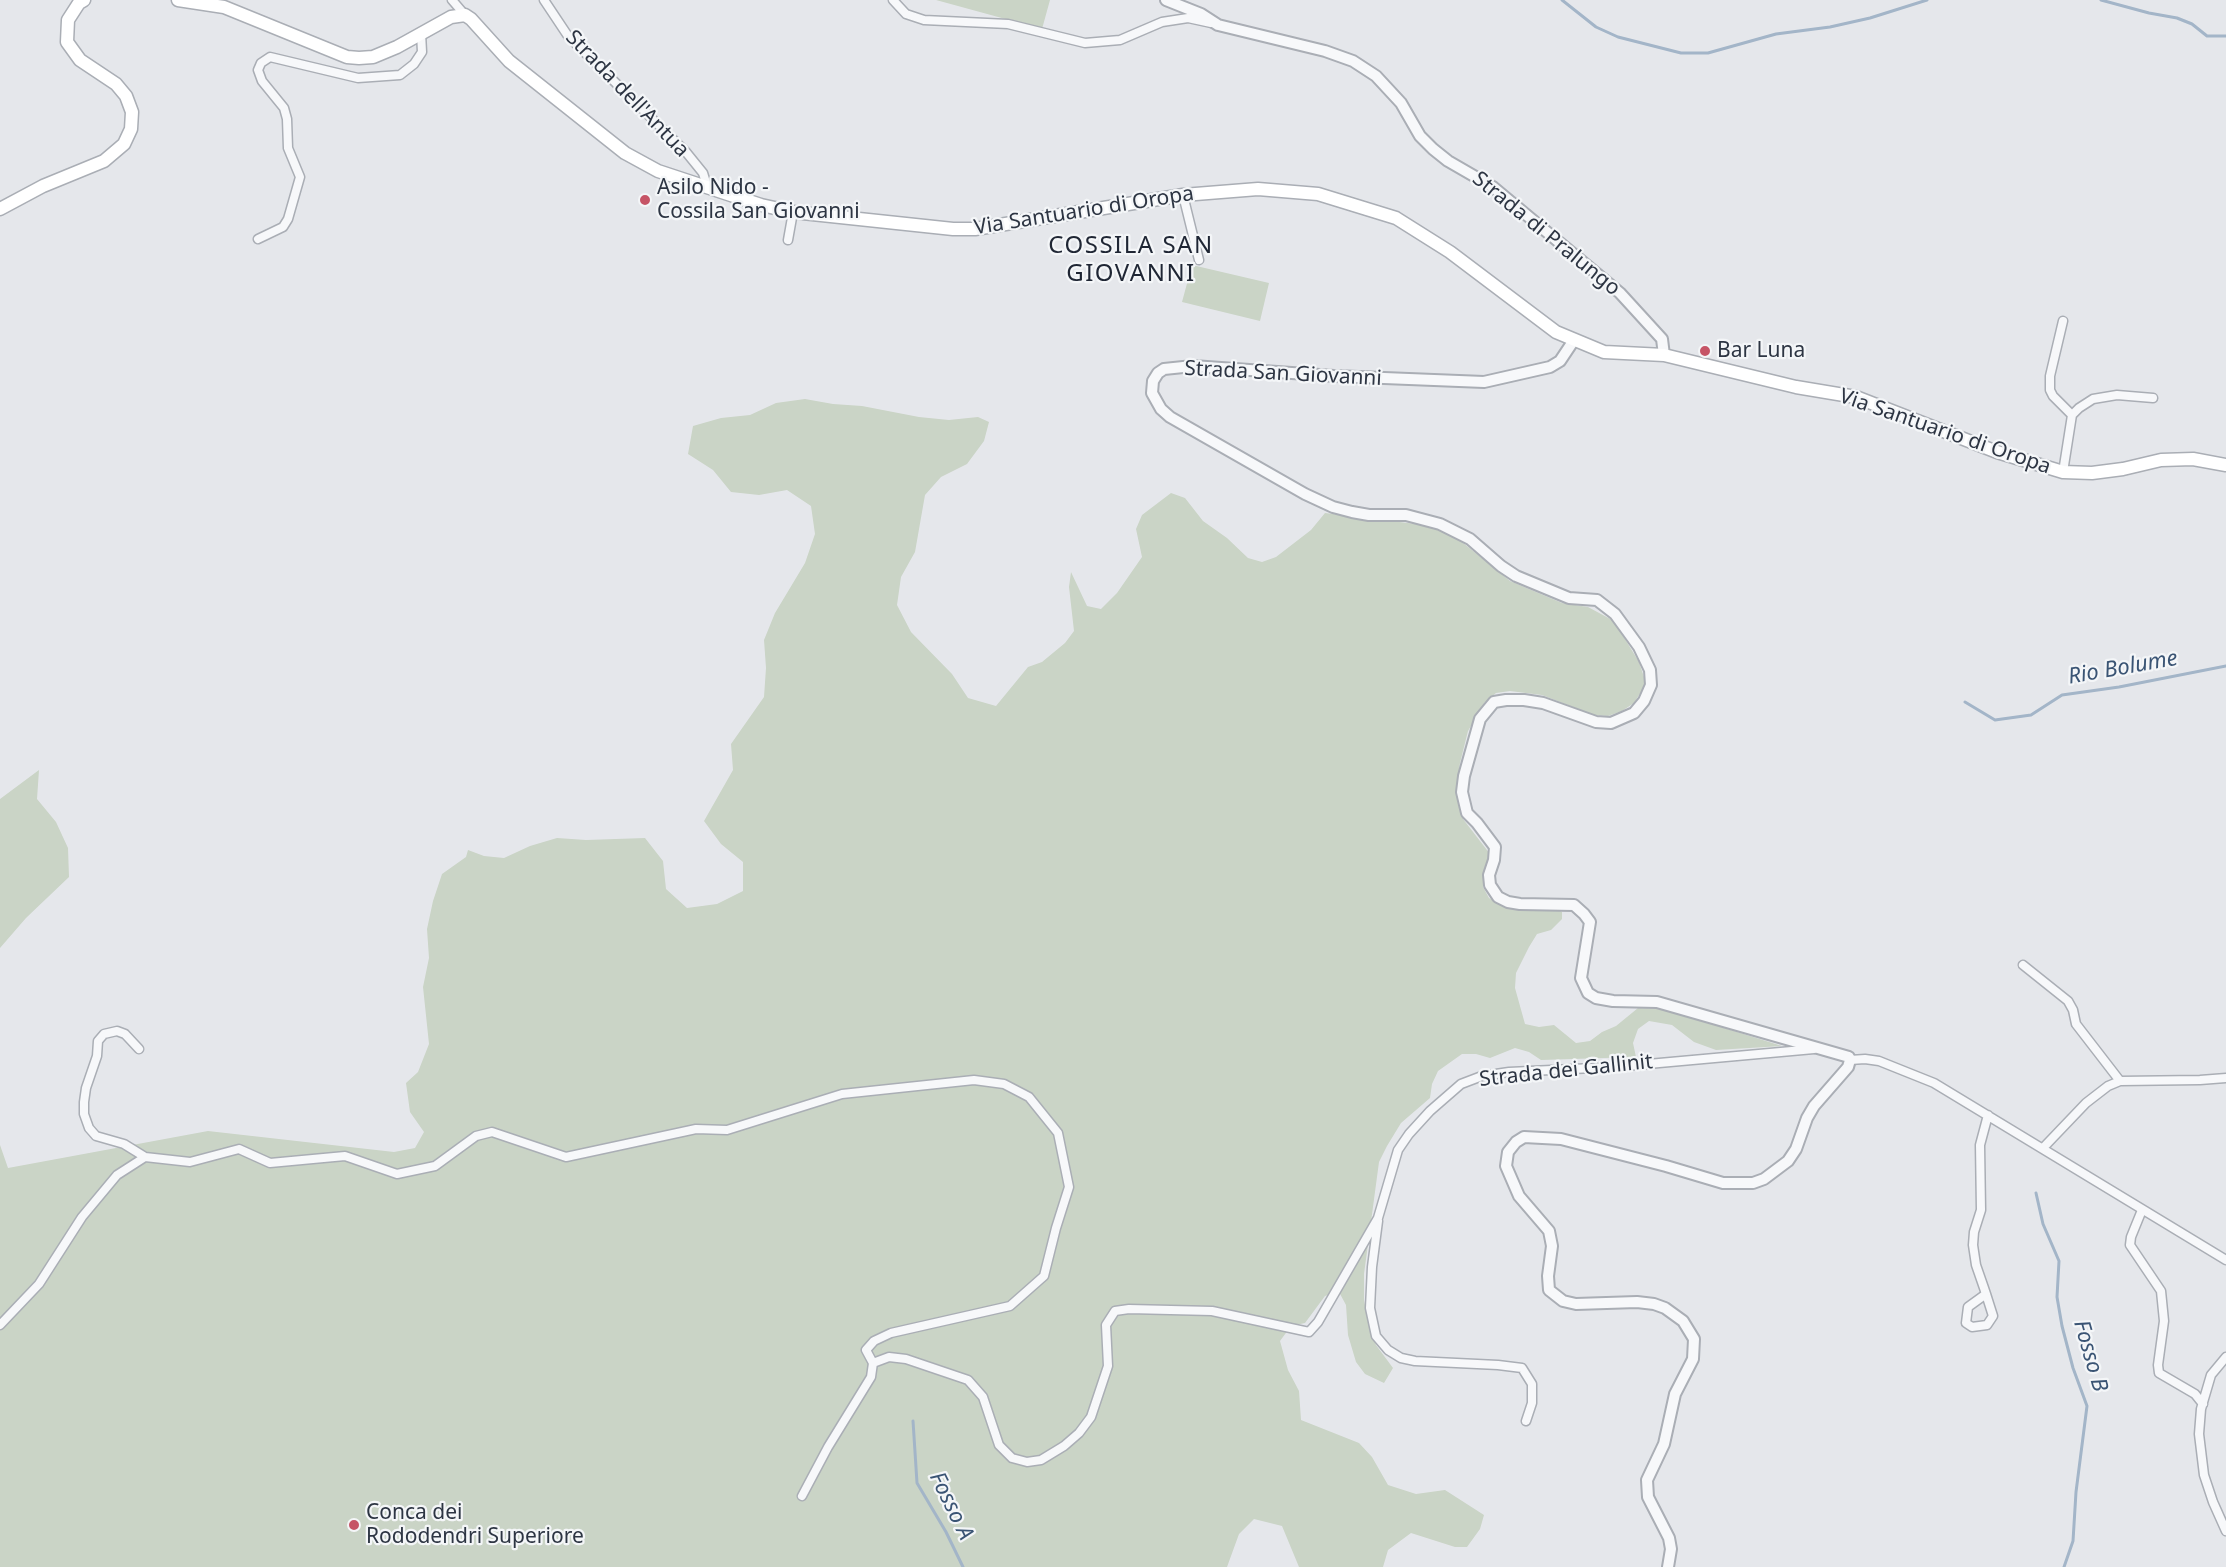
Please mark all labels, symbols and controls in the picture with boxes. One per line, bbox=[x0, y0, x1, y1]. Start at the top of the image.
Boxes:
street label: Strada dell'Antua bbox=[560, 25, 694, 163]
street label: Strada di Pralungo bbox=[1467, 167, 1625, 301]
place label: Asilo Nido - Cossila San Giovanni bbox=[657, 175, 860, 225]
street label: Via Santuario di Oropa bbox=[972, 181, 1196, 241]
marker: Asilo Nido - Cossila San Giovanni bbox=[638, 193, 652, 207]
district label: COSSILA SAN GIOVANNI bbox=[1048, 232, 1214, 288]
place label: Bar Luna bbox=[1717, 338, 1805, 364]
marker: Bar Luna bbox=[1698, 344, 1712, 358]
street label: Strada San Giovanni bbox=[1184, 356, 1382, 392]
street label: Via Santuario di Oropa bbox=[1836, 384, 2054, 480]
water label: Rio Bolume bbox=[2066, 645, 2180, 691]
street label: Strada dei Gallinit bbox=[1478, 1049, 1654, 1093]
water label: Fosso B bbox=[2067, 1317, 2113, 1395]
water label: Fosso A bbox=[923, 1468, 979, 1544]
place label: Conca dei Rododendri Superiore bbox=[366, 1500, 584, 1550]
marker: Conca dei Rododendri Superiore bbox=[347, 1518, 361, 1532]

